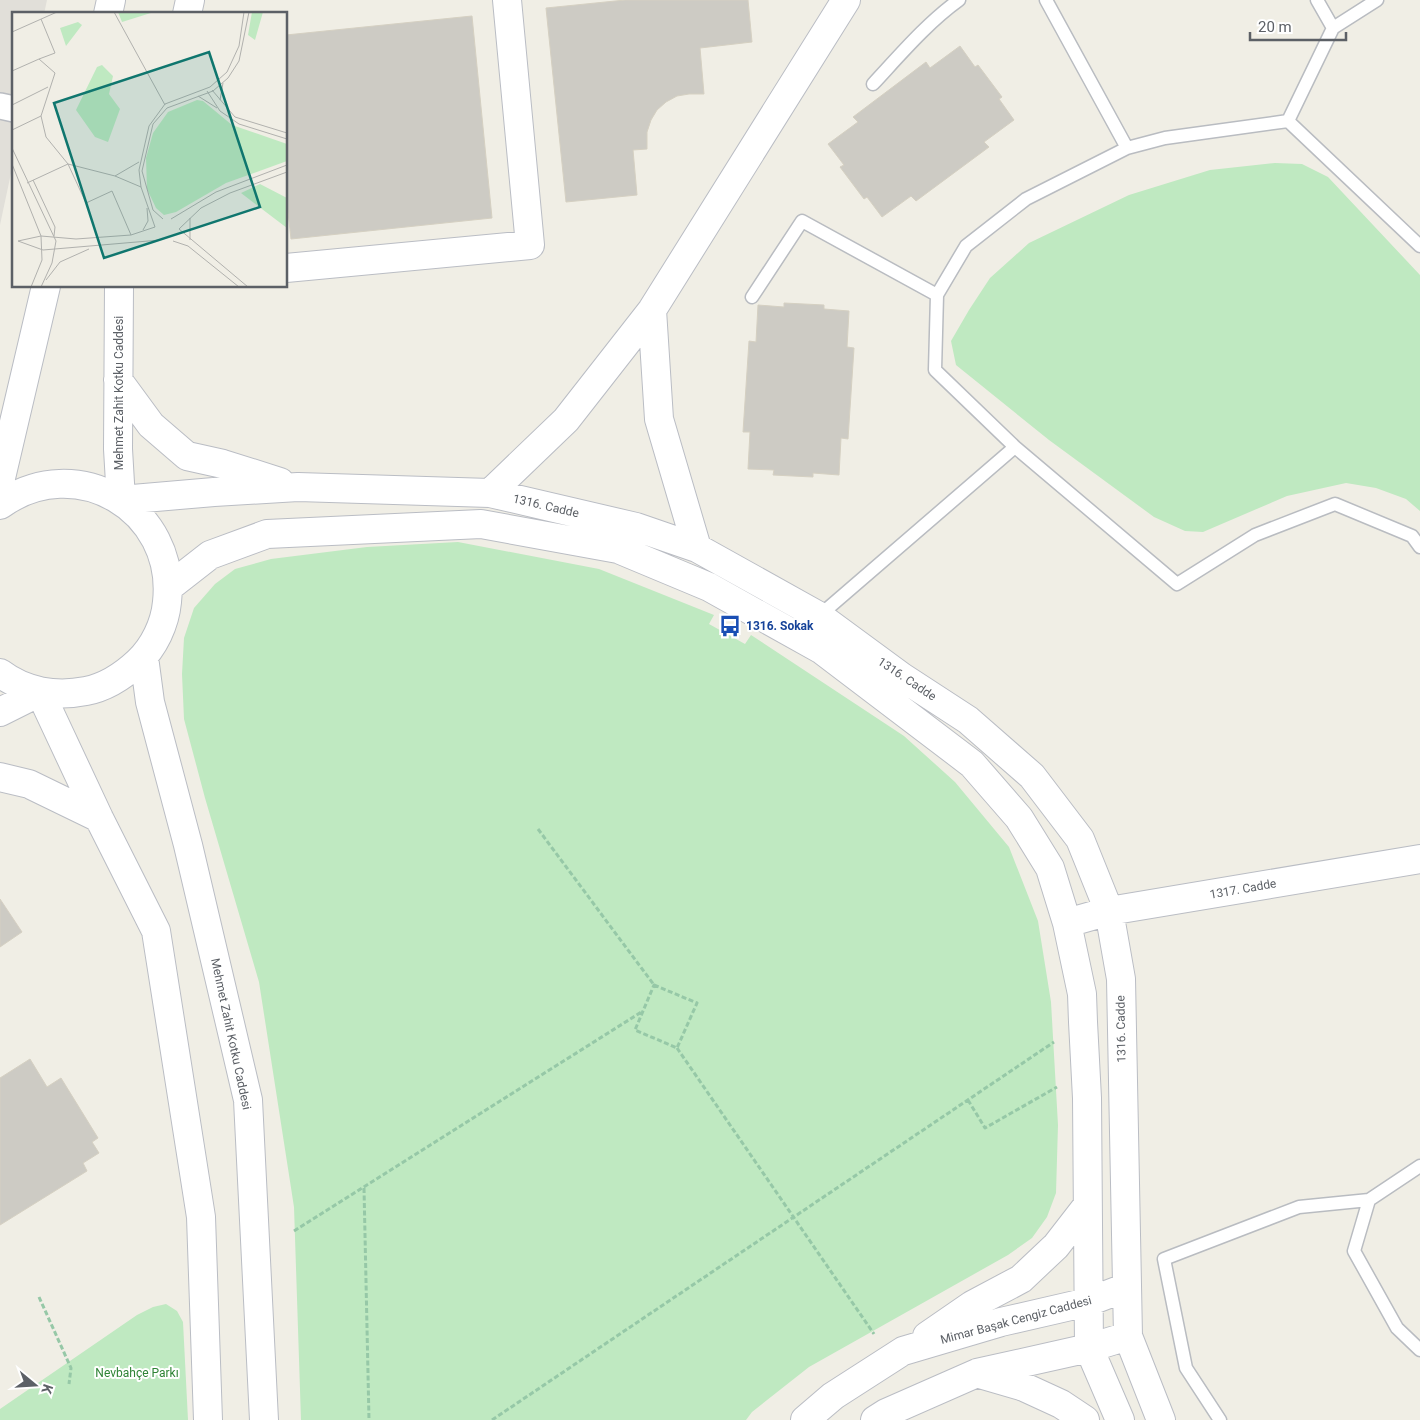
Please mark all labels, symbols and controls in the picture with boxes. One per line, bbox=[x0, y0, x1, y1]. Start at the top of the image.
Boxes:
scale bar bbox=[1250, 10, 1346, 42]
inset map bbox=[12, 12, 288, 288]
text: 20 m bbox=[1258, 18, 1292, 36]
street label: Mehmet Zahit Kotku Caddesi bbox=[112, 316, 126, 470]
street label: 1316. Cadde bbox=[512, 492, 580, 520]
bus stop icon: 1316. Sokak bbox=[717, 613, 743, 639]
place label: 1316. Sokak bbox=[746, 619, 814, 633]
street label: 1316. Cadde bbox=[875, 654, 939, 704]
street label: 1317. Cadde bbox=[1209, 876, 1277, 902]
street label: Mehmet Zahit Kotku Caddesi bbox=[208, 957, 254, 1111]
street label: 1316. Cadde bbox=[1113, 995, 1129, 1063]
street label: Mimar Başak Cengiz Caddesi bbox=[939, 1293, 1093, 1347]
north arrow bbox=[10, 1360, 60, 1410]
park label: Nevbahçe Parkı bbox=[95, 1366, 179, 1380]
text: K bbox=[38, 1382, 56, 1396]

